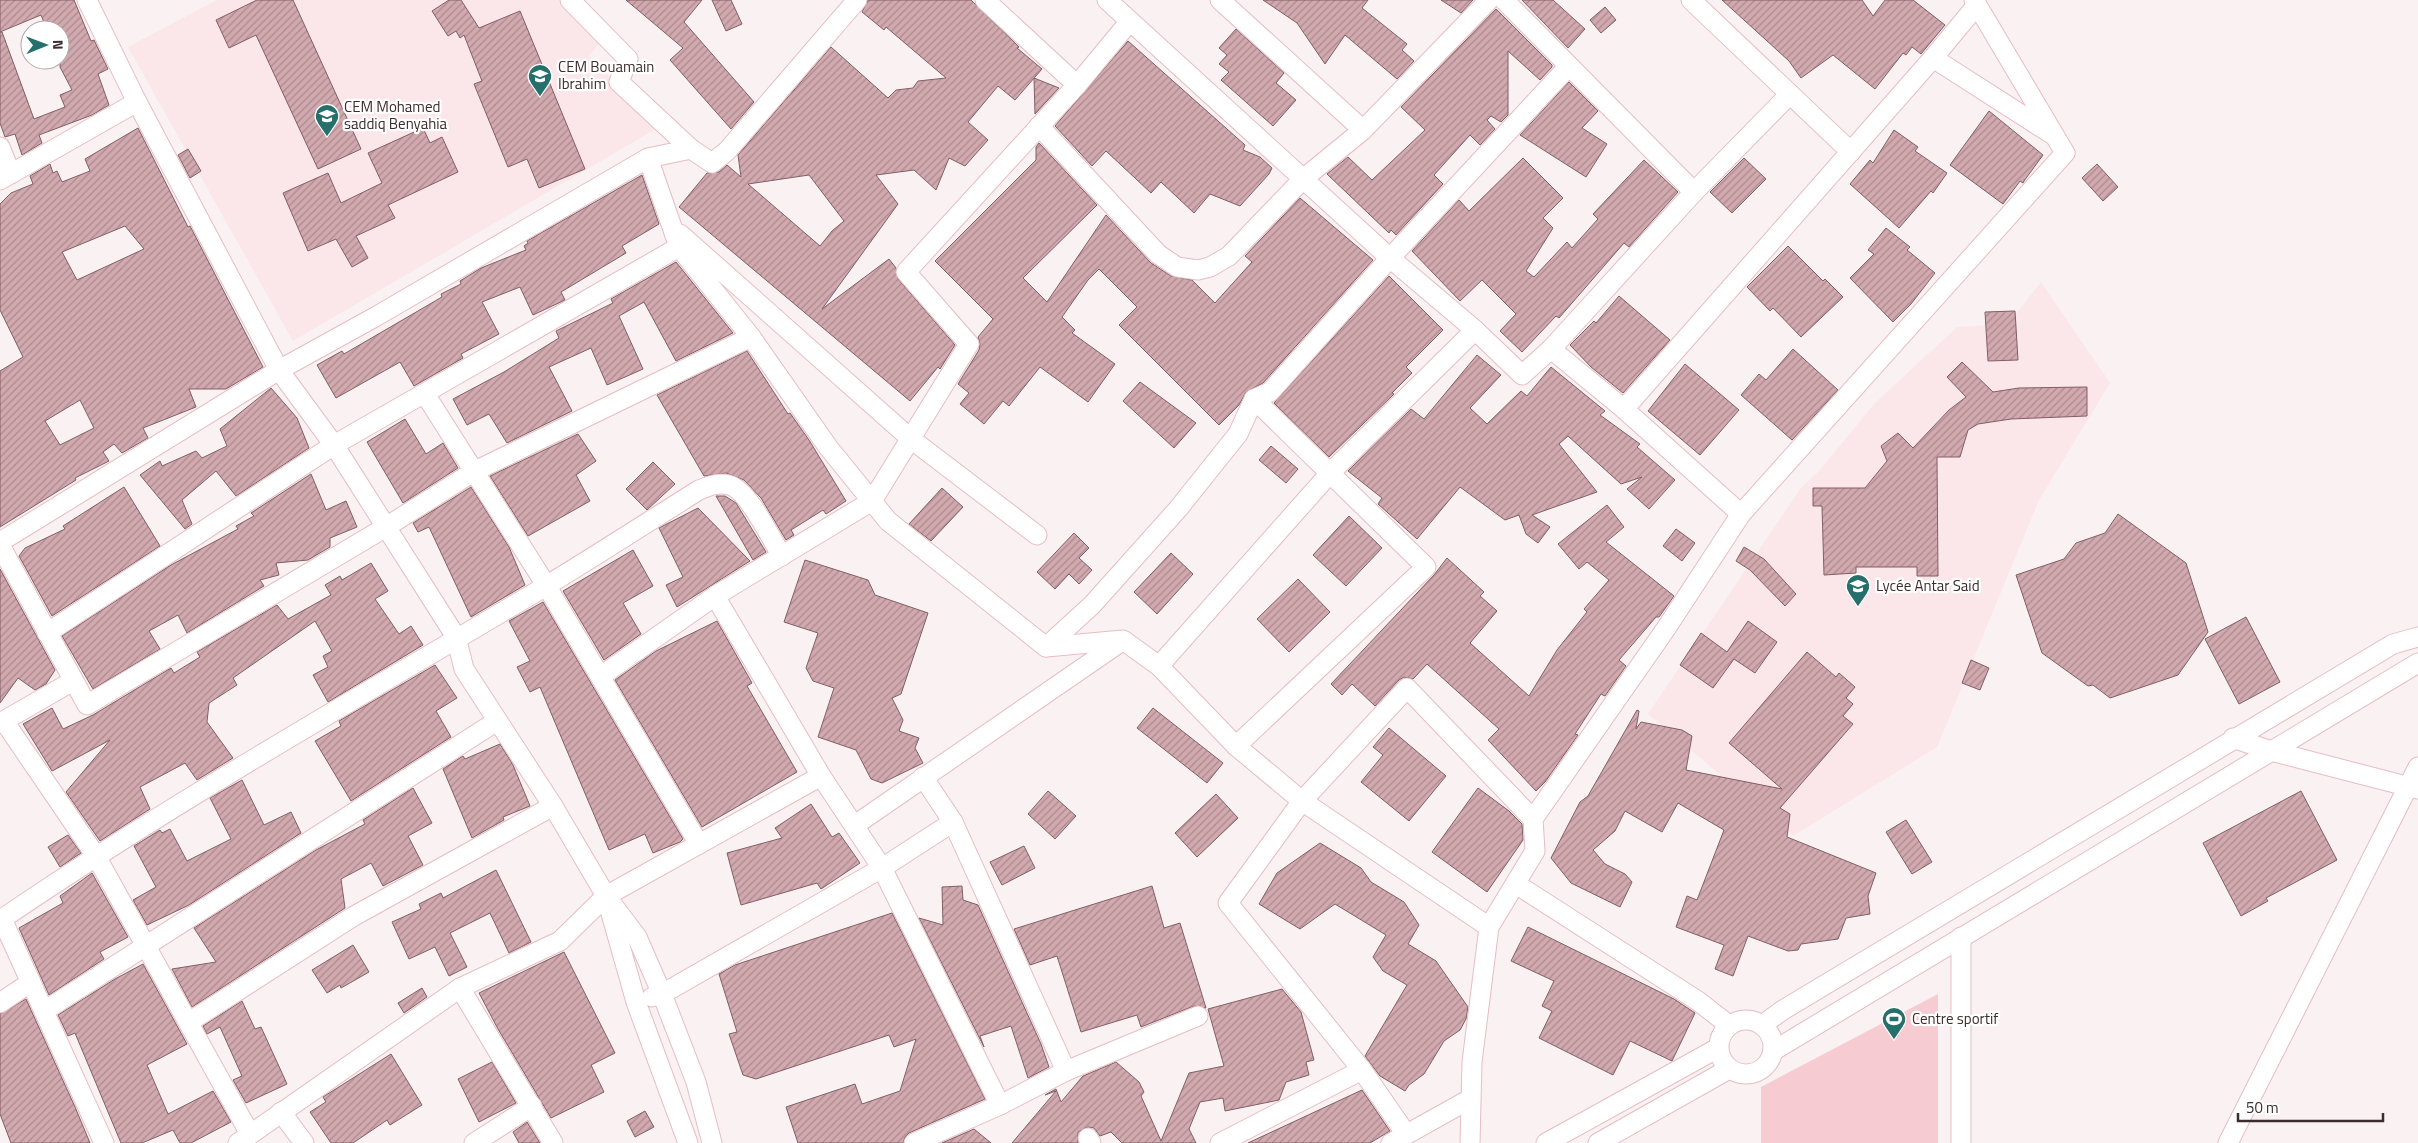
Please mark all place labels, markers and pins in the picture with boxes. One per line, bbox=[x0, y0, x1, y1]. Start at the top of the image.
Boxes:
place label: CEM Bouamain Ibrahim bbox=[558, 55, 654, 95]
school or university icon: CEM Bouamain Ibrahim bbox=[527, 63, 553, 97]
place label: CEM Mohamed saddiq Benyahia bbox=[344, 95, 448, 135]
school or university icon: CEM Mohamed saddiq Benyahia bbox=[314, 103, 340, 137]
school or university icon: Lycée Antar Said bbox=[1845, 573, 1871, 607]
place label: Lycée Antar Said bbox=[1876, 574, 1980, 597]
sports icon: Centre sportif bbox=[1881, 1006, 1907, 1040]
place label: Centre sportif bbox=[1912, 1007, 1998, 1030]

